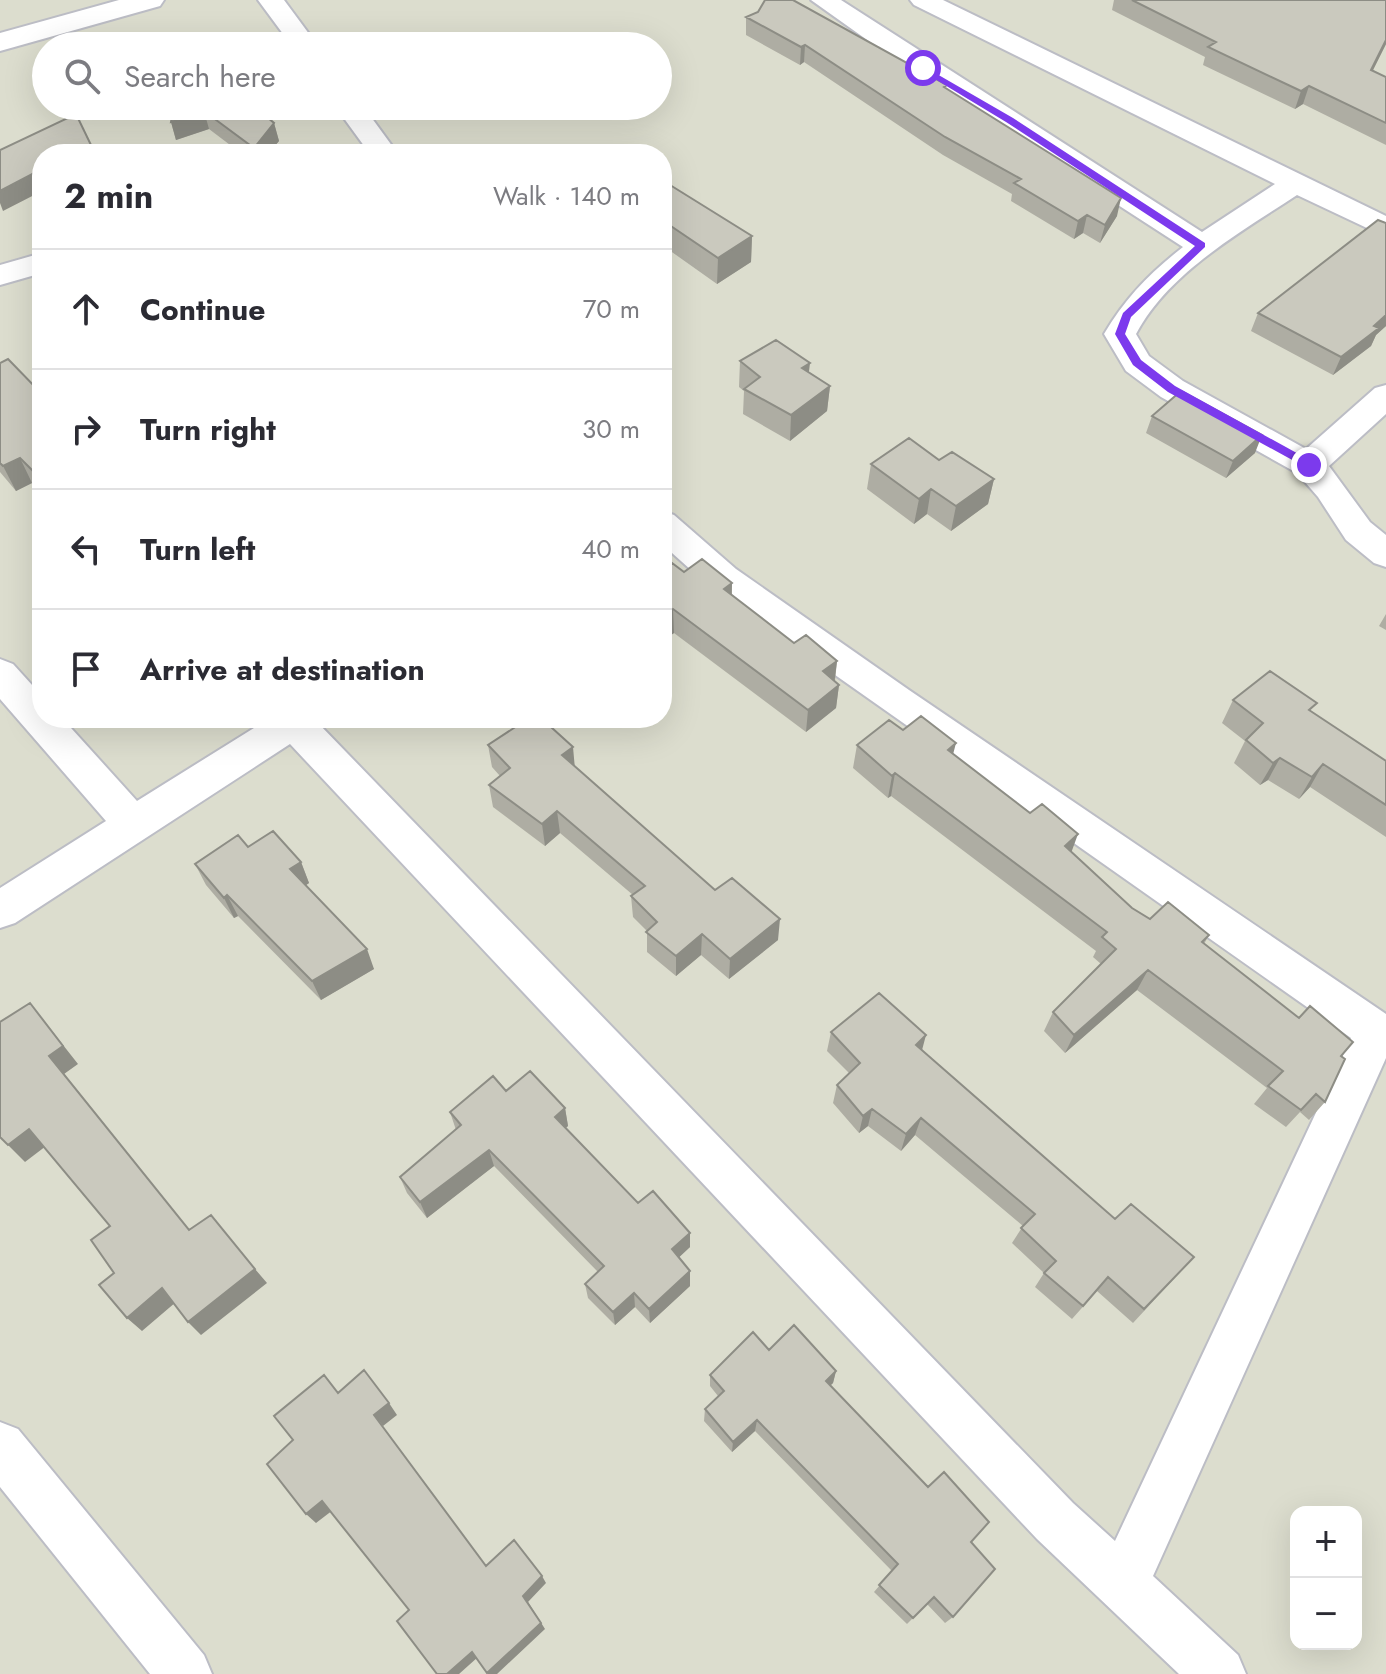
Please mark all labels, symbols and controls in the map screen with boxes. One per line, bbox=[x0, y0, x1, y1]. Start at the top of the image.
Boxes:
search box bbox=[32, 32, 672, 120]
route start bbox=[905, 50, 941, 86]
icon: search bbox=[60, 54, 104, 98]
text: Search here bbox=[124, 55, 276, 98]
text: 2 min bbox=[64, 172, 153, 221]
text: Walk · 140 m bbox=[493, 177, 640, 215]
icon: ahead bbox=[64, 287, 108, 331]
text: Continue bbox=[140, 288, 266, 331]
text: 70 m bbox=[583, 290, 640, 328]
icon: right bbox=[64, 407, 108, 451]
text: Turn right bbox=[140, 408, 276, 451]
text: 30 m bbox=[582, 410, 640, 448]
route end bbox=[1291, 447, 1327, 483]
icon: left bbox=[64, 527, 108, 571]
text: Turn left bbox=[140, 528, 255, 571]
text: 40 m bbox=[581, 530, 640, 568]
icon: arrive bbox=[64, 647, 108, 691]
text: Arrive at destination bbox=[140, 648, 425, 691]
map controls bbox=[1290, 1506, 1362, 1650]
button: + bbox=[1290, 1506, 1362, 1578]
button: − bbox=[1290, 1578, 1362, 1650]

